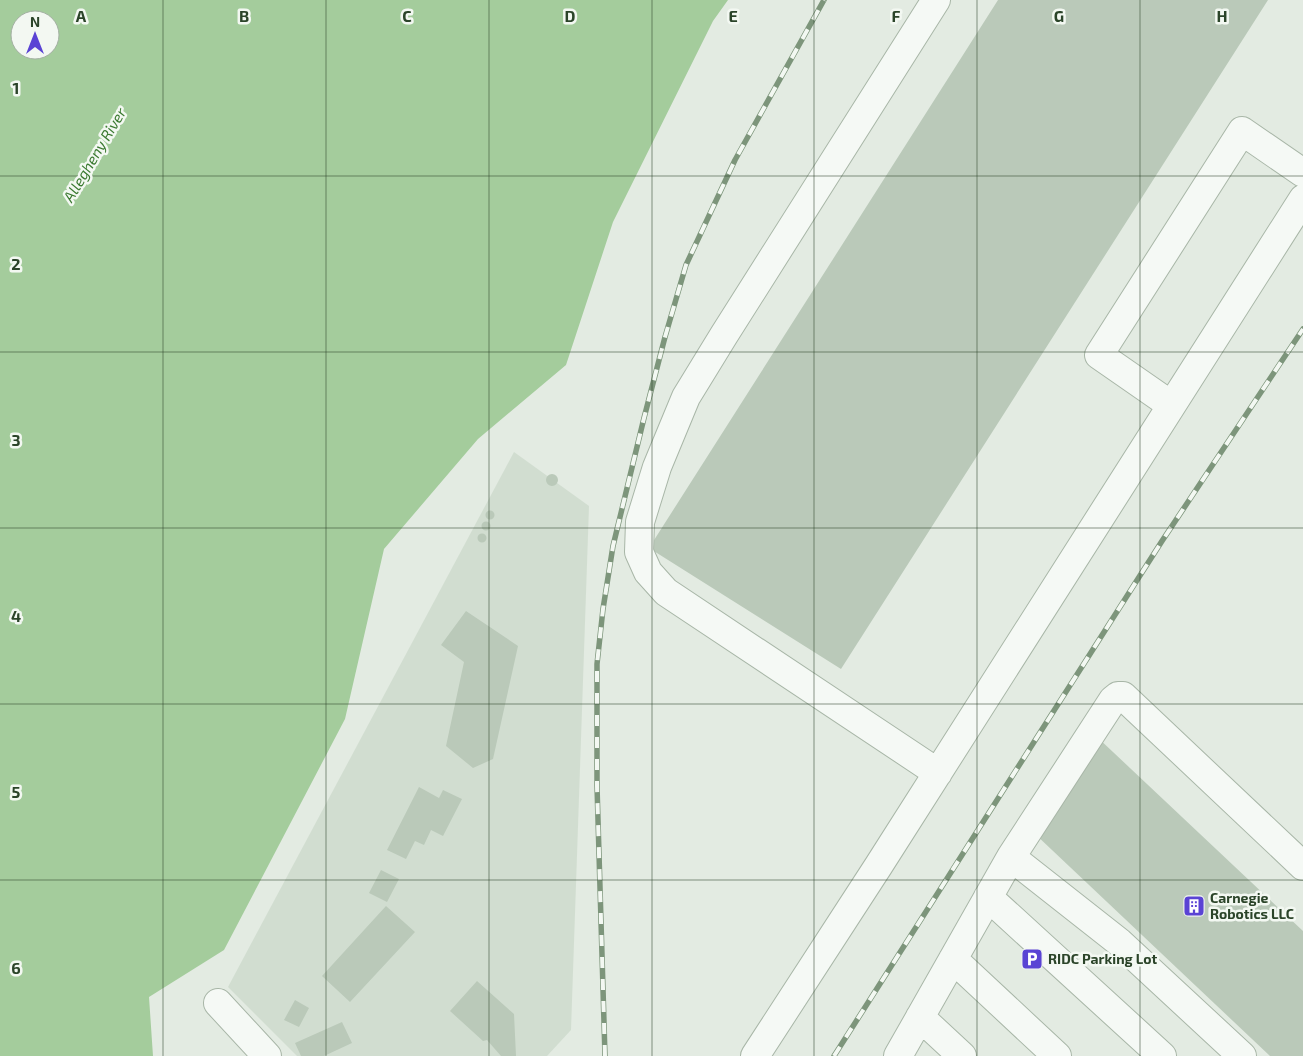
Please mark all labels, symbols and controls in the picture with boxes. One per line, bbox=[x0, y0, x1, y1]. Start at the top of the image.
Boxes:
text: A bbox=[76, 6, 87, 25]
text: B bbox=[239, 6, 249, 25]
text: C bbox=[402, 6, 412, 25]
text: D bbox=[565, 6, 576, 25]
text: E bbox=[728, 6, 738, 25]
text: F bbox=[892, 6, 901, 25]
text: G bbox=[1054, 6, 1064, 25]
text: H bbox=[1216, 6, 1228, 25]
north arrow bbox=[10, 10, 60, 60]
text: N bbox=[30, 13, 40, 30]
text: 1 bbox=[13, 78, 19, 97]
water label: Allegheny River bbox=[58, 103, 131, 206]
text: 2 bbox=[11, 254, 21, 273]
text: 3 bbox=[11, 430, 21, 449]
text: 4 bbox=[11, 606, 21, 625]
text: 5 bbox=[12, 782, 21, 801]
place label: Carnegie Robotics LLC bbox=[1210, 889, 1294, 922]
building icon: Carnegie Robotics LLC bbox=[1182, 894, 1206, 918]
parking icon: RIDC Parking Lot bbox=[1020, 947, 1044, 971]
place label: RIDC Parking Lot bbox=[1048, 950, 1157, 967]
text: 6 bbox=[11, 958, 21, 977]

